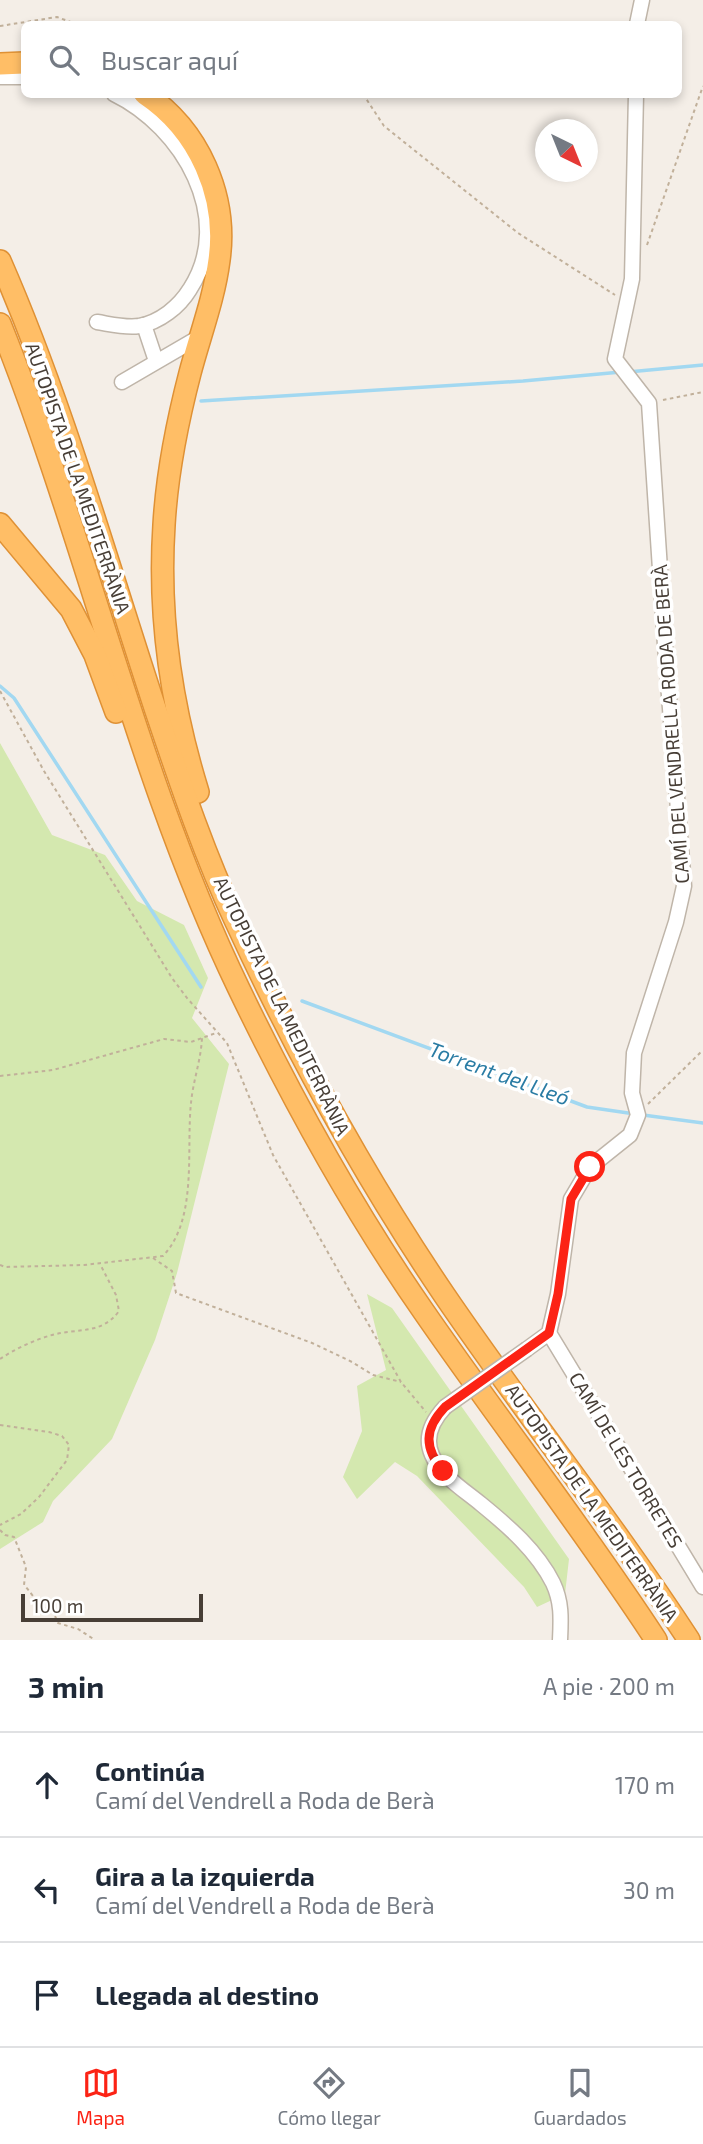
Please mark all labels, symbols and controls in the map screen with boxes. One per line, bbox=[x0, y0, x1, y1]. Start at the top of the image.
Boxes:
search box bbox=[21, 21, 682, 98]
icon: search bbox=[45, 41, 83, 79]
text: Buscar aquí bbox=[101, 44, 238, 75]
north arrow bbox=[535, 119, 598, 182]
street label: AUTOPISTA DE LA MEDITERRÀNIA bbox=[21, 339, 136, 617]
street label: CAMÍ DEL VENDRELL A RODA DE BERÀ bbox=[648, 563, 693, 884]
street label: AUTOPISTA DE LA MEDITERRÀNIA bbox=[210, 873, 355, 1139]
water label: Torrent del Lleó bbox=[426, 1036, 573, 1110]
route start bbox=[574, 1151, 605, 1182]
street label: CAMÍ DE LES TORRETES bbox=[565, 1368, 688, 1552]
street label: AUTOPISTA DE LA MEDITERRÀNIA bbox=[501, 1379, 684, 1626]
route end bbox=[427, 1455, 458, 1486]
scale bar bbox=[21, 1591, 203, 1623]
text: 100 m bbox=[32, 1594, 83, 1617]
text: 3 min bbox=[28, 1668, 104, 1704]
text: A pie · 200 m bbox=[543, 1672, 675, 1700]
text: Continúa bbox=[95, 1755, 205, 1786]
icon: ahead bbox=[28, 1766, 66, 1804]
text: 170 m bbox=[615, 1771, 675, 1799]
text: Camí del Vendrell a Roda de Berà bbox=[95, 1786, 435, 1814]
text: Gira a la izquierda bbox=[95, 1860, 315, 1891]
icon: left bbox=[28, 1871, 66, 1909]
text: 30 m bbox=[623, 1876, 675, 1904]
text: Camí del Vendrell a Roda de Berà bbox=[95, 1891, 435, 1919]
icon: arrive bbox=[28, 1976, 66, 2014]
text: Llegada al destino bbox=[95, 1979, 319, 2010]
tab: Mapa bbox=[76, 2064, 125, 2129]
tab: Cómo llegar bbox=[277, 2064, 381, 2129]
tab: Guardados bbox=[533, 2064, 627, 2129]

